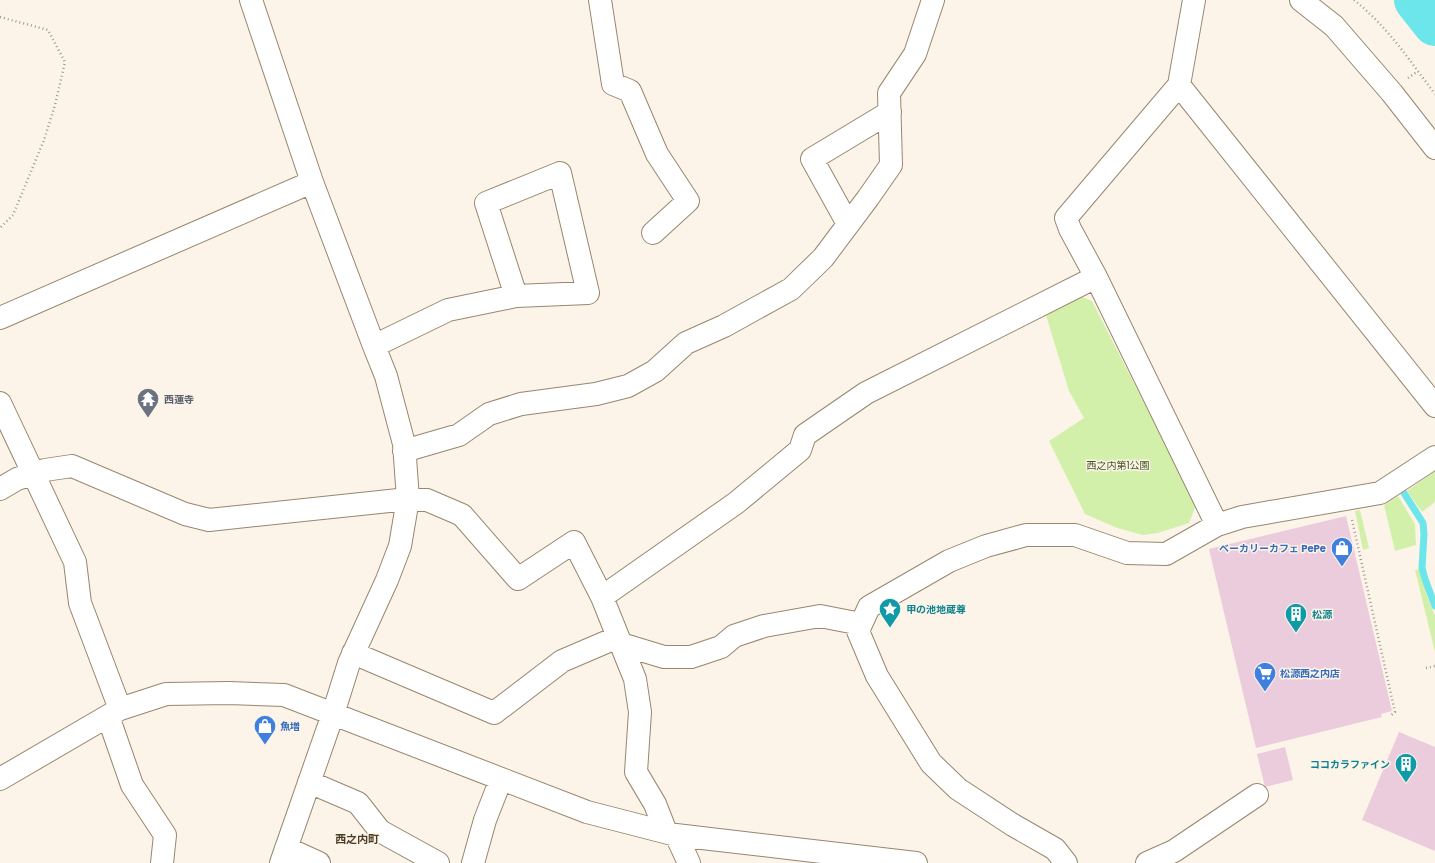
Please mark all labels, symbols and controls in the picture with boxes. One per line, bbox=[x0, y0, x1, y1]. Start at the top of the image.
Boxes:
temple icon: 西蓮寺 bbox=[135, 386, 161, 419]
place label: 西蓮寺 bbox=[164, 392, 194, 407]
park label: 西之内第1公園 bbox=[1086, 458, 1150, 473]
shop icon: ベーカリーカフェ PePe bbox=[1329, 535, 1355, 568]
place label: ベーカリーカフェ PePe bbox=[1219, 541, 1326, 556]
place icon: 甲の池地蔵尊 bbox=[877, 596, 903, 629]
building icon: 松源 bbox=[1283, 601, 1309, 634]
place label: 甲の池地蔵尊 bbox=[906, 602, 966, 617]
place label: 松源 bbox=[1312, 607, 1333, 622]
supermarket icon: 松源西之内店 bbox=[1252, 660, 1278, 693]
place label: 松源西之内店 bbox=[1280, 666, 1340, 681]
shop icon: 魚増 bbox=[252, 713, 278, 746]
place label: 魚増 bbox=[280, 719, 300, 734]
building icon: ココカラファイン bbox=[1393, 751, 1419, 784]
place label: ココカラファイン bbox=[1310, 757, 1390, 772]
district label: 西之内町 bbox=[335, 831, 379, 847]

